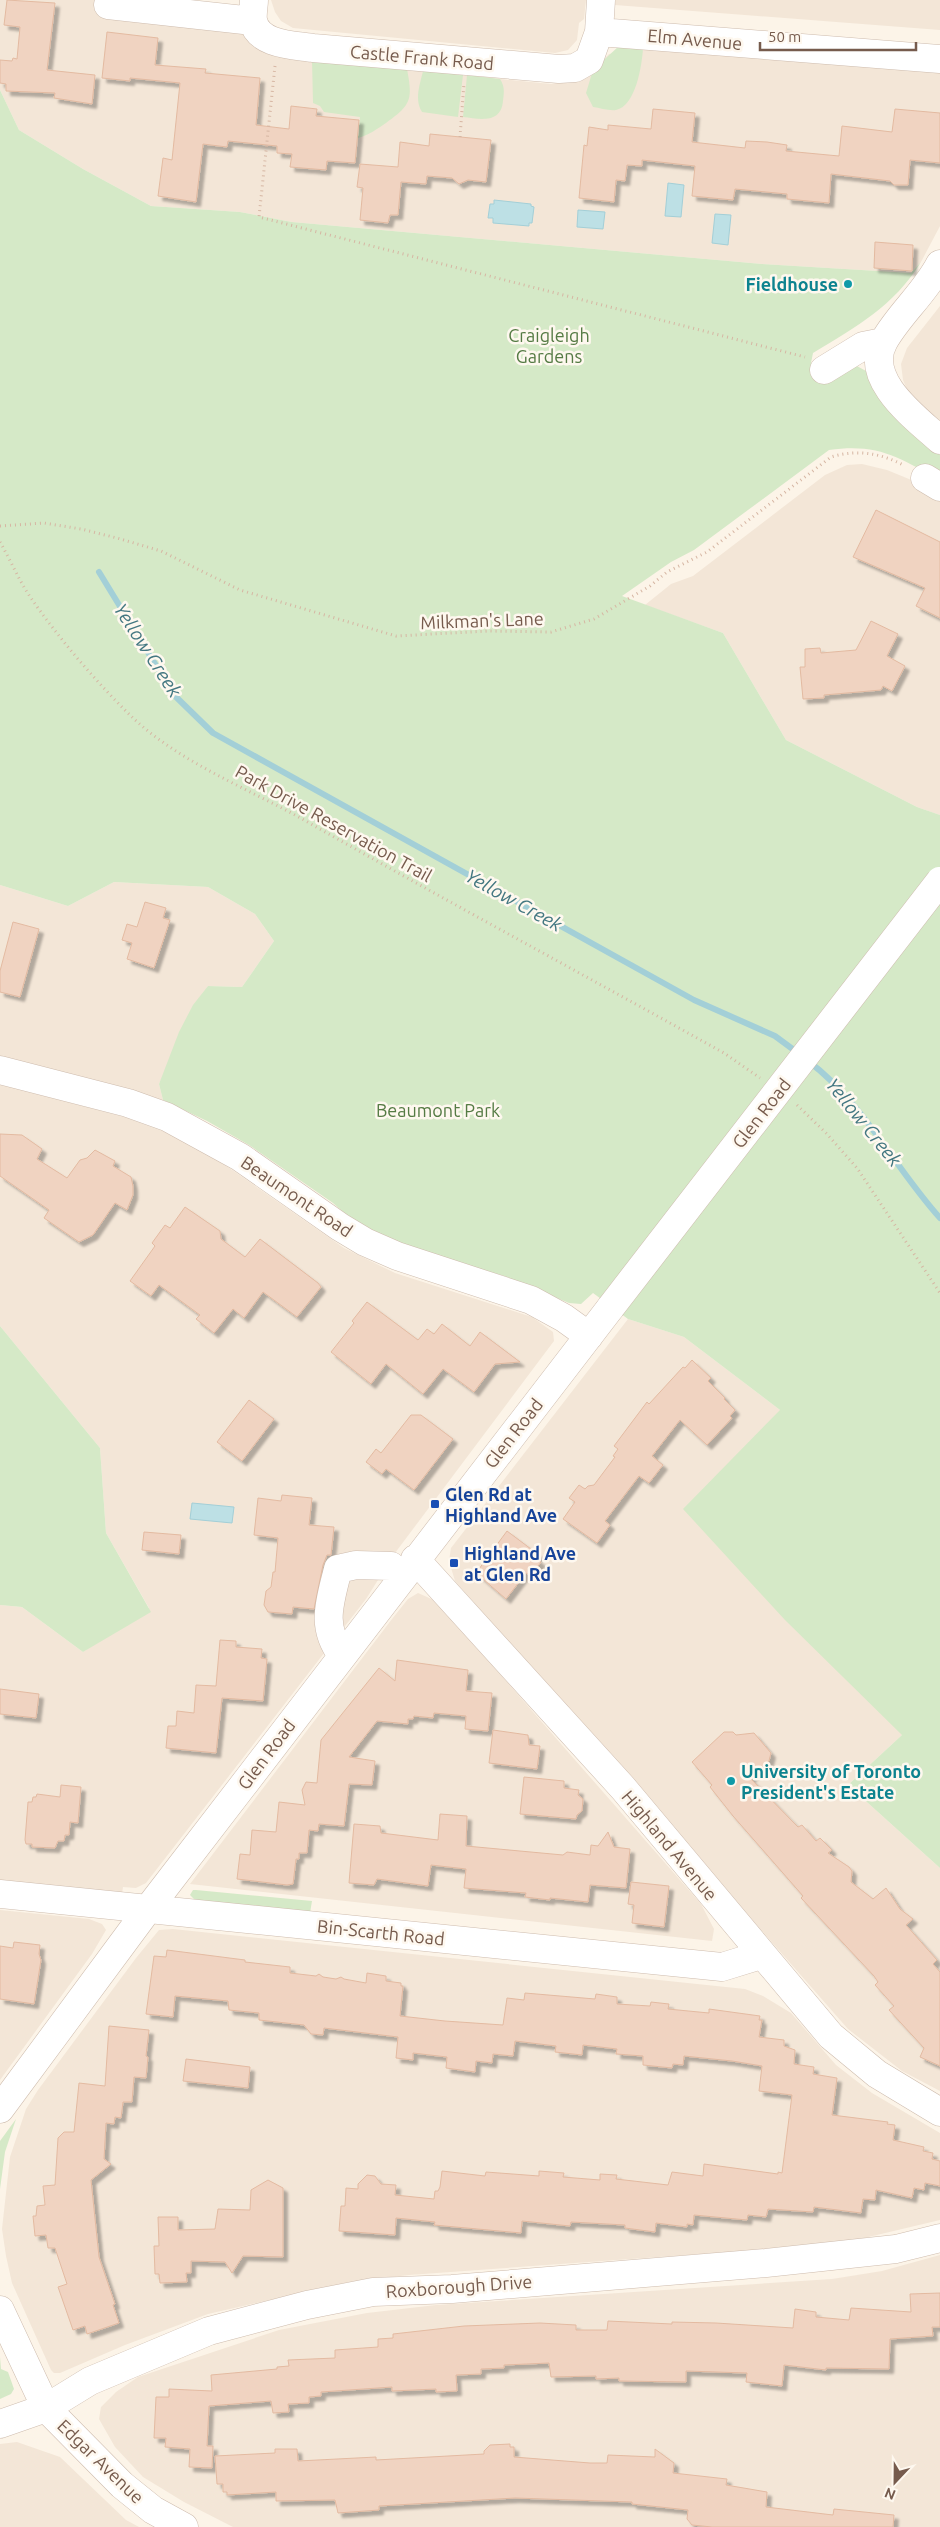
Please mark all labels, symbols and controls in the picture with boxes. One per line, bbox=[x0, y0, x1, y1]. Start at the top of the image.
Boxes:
scale bar bbox=[760, 20, 916, 52]
street label: Elm Avenue bbox=[647, 25, 743, 53]
text: 50 m bbox=[768, 28, 801, 45]
street label: Castle Frank Road bbox=[349, 41, 495, 73]
place label: Fieldhouse bbox=[746, 274, 838, 294]
marker: Fieldhouse bbox=[842, 278, 854, 290]
park label: Craigleigh Gardens bbox=[508, 325, 590, 366]
water label: Yellow Creek bbox=[110, 599, 187, 701]
street label: Milkman's Lane bbox=[420, 608, 544, 632]
street label: Park Drive Reservation Trail bbox=[232, 761, 436, 886]
water label: Yellow Creek bbox=[462, 864, 566, 936]
water label: Yellow Creek bbox=[822, 1073, 906, 1171]
street label: Glen Road bbox=[728, 1074, 794, 1152]
park label: Beaumont Park bbox=[376, 1100, 500, 1120]
street label: Beaumont Road bbox=[238, 1151, 356, 1241]
street label: Glen Road bbox=[480, 1394, 546, 1472]
place label: Glen Rd at Highland Ave bbox=[445, 1484, 557, 1525]
marker: Glen Rd at Highland Ave bbox=[429, 1498, 441, 1510]
place label: Highland Ave at Glen Rd bbox=[464, 1543, 576, 1584]
marker: Highland Ave at Glen Rd bbox=[448, 1557, 460, 1569]
street label: Glen Road bbox=[233, 1715, 299, 1793]
place label: University of Toronto President's Estate bbox=[741, 1761, 921, 1802]
marker: University of Toronto President's Estate bbox=[725, 1775, 737, 1787]
street label: Highland Avenue bbox=[618, 1786, 722, 1904]
street label: Bin-Scarth Road bbox=[316, 1915, 446, 1949]
street label: Roxborough Drive bbox=[385, 2271, 533, 2301]
street label: Edgar Avenue bbox=[54, 2415, 148, 2507]
north arrow bbox=[870, 2457, 920, 2507]
text: N bbox=[882, 2485, 898, 2503]

